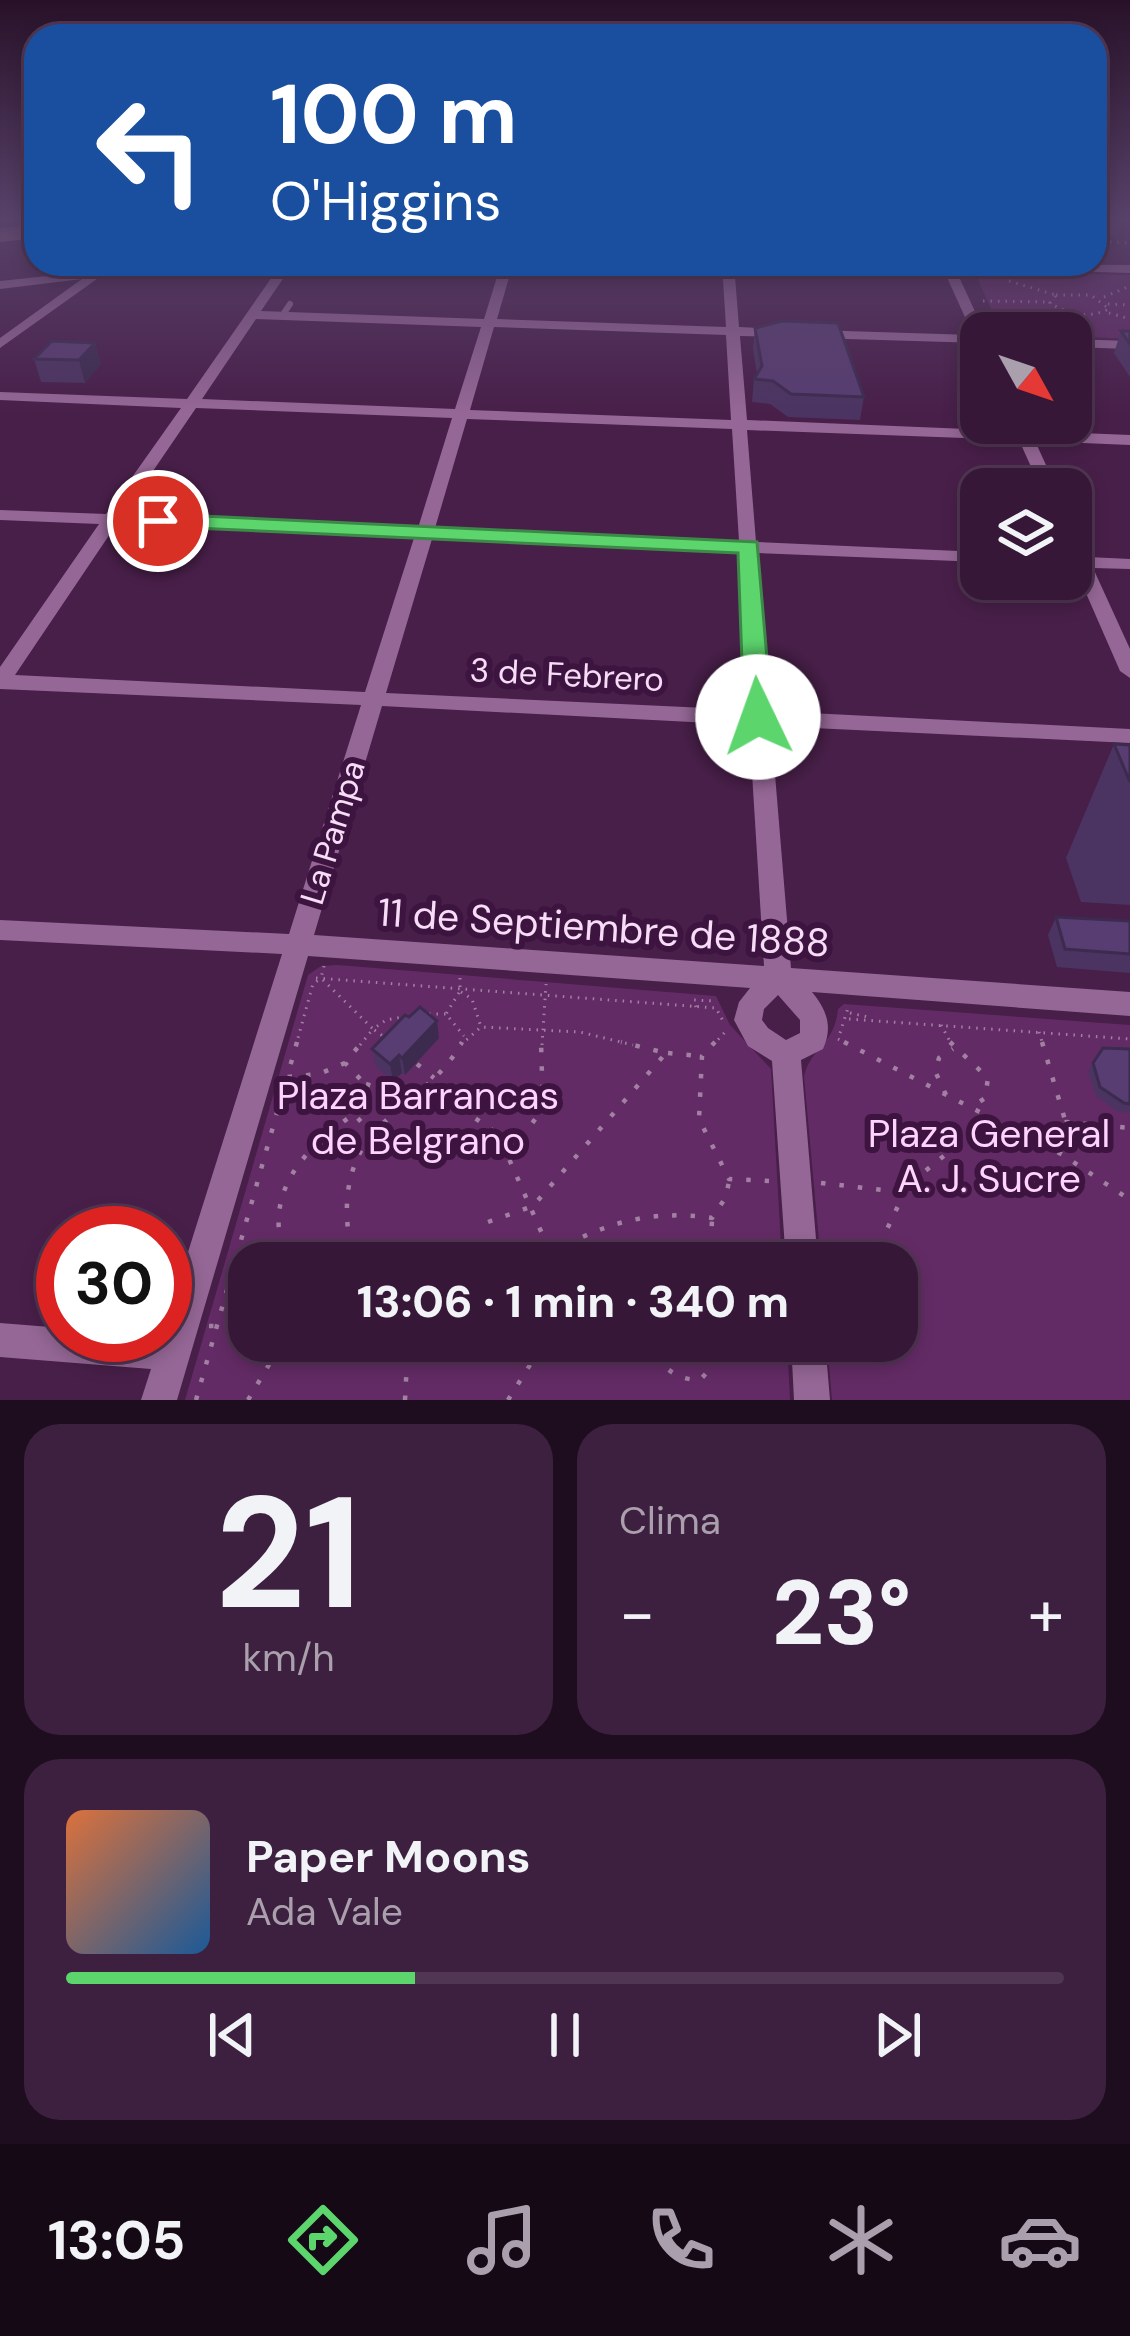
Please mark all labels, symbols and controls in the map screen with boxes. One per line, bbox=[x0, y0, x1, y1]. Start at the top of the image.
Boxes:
text: 100 m bbox=[270, 60, 518, 169]
icon: left bbox=[72, 72, 228, 228]
text: O'Higgins bbox=[270, 166, 501, 237]
north arrow bbox=[960, 312, 1092, 444]
map controls bbox=[960, 312, 1092, 600]
button: layers bbox=[960, 468, 1092, 600]
pin bbox=[107, 470, 209, 572]
icon: arrive bbox=[125, 488, 191, 554]
street label: 3 de Febrero bbox=[469, 648, 665, 701]
position arrow bbox=[695, 654, 821, 780]
street label: La Pampa bbox=[290, 755, 375, 909]
street label: 11 de Septiembre de 1888 bbox=[376, 886, 831, 969]
park label: Plaza Barrancas de Belgrano bbox=[277, 1070, 559, 1166]
park label: Plaza General A. J. Sucre bbox=[868, 1108, 1110, 1204]
speed limit sign: 30 bbox=[36, 1206, 192, 1362]
text: 13:06 · 1 min · 340 m bbox=[357, 1272, 789, 1331]
text: 21 bbox=[215, 1452, 362, 1655]
text: Clima bbox=[619, 1495, 721, 1546]
text: 23° bbox=[772, 1555, 911, 1672]
text: − bbox=[619, 1571, 655, 1656]
text: + bbox=[1028, 1571, 1064, 1656]
text: km/h bbox=[242, 1632, 335, 1683]
text: Paper Moons bbox=[246, 1827, 531, 1886]
text: Ada Vale bbox=[246, 1886, 403, 1937]
icon: previous bbox=[199, 2002, 265, 2068]
icon: pause bbox=[532, 2002, 598, 2068]
icon: next bbox=[865, 2002, 931, 2068]
icon: directions bbox=[281, 2198, 365, 2282]
icon: music bbox=[460, 2198, 544, 2282]
icon: phone bbox=[639, 2198, 723, 2282]
icon: climate bbox=[819, 2198, 903, 2282]
icon: car bbox=[998, 2198, 1082, 2282]
text: 13:05 bbox=[48, 2205, 185, 2276]

